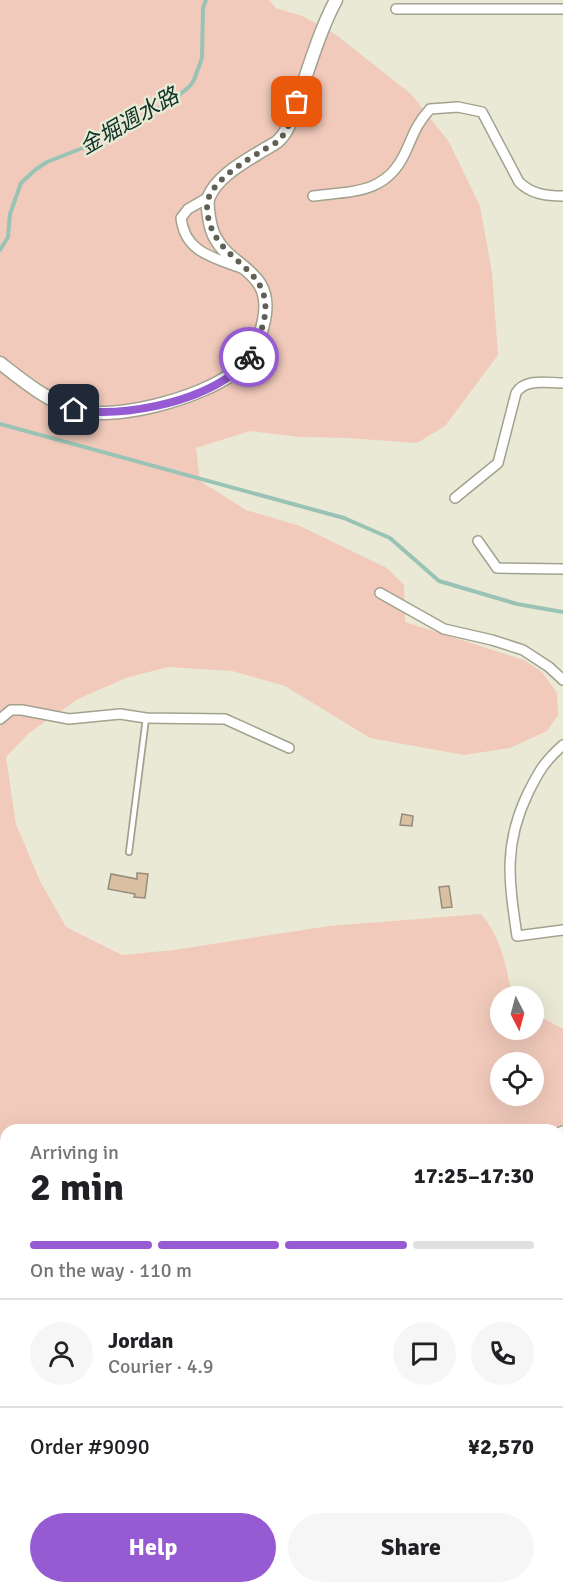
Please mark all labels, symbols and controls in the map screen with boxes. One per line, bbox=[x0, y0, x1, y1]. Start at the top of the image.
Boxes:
pin bbox=[271, 76, 322, 127]
water label: 金堀週水路 bbox=[75, 81, 185, 160]
icon: bag bbox=[280, 85, 313, 118]
courier bbox=[219, 327, 279, 387]
icon: bike bbox=[233, 341, 266, 374]
pin bbox=[48, 384, 99, 435]
icon: home bbox=[57, 393, 90, 426]
north arrow bbox=[490, 986, 544, 1040]
map controls bbox=[490, 986, 544, 1106]
button: locate bbox=[490, 1052, 544, 1106]
text: Arriving in bbox=[30, 1140, 119, 1165]
text: 17:25–17:30 bbox=[414, 1162, 534, 1189]
text: 2 min bbox=[30, 1163, 124, 1211]
text: On the way · 110 m bbox=[30, 1258, 192, 1283]
button: person bbox=[30, 1322, 93, 1385]
button: chat bbox=[393, 1322, 456, 1385]
button: phone bbox=[471, 1322, 534, 1385]
text: Jordan bbox=[108, 1327, 174, 1354]
text: Courier · 4.9 bbox=[108, 1354, 214, 1379]
text: Order #9090 bbox=[30, 1433, 150, 1460]
text: ¥2,570 bbox=[468, 1433, 534, 1460]
button: Help bbox=[30, 1513, 276, 1582]
button: Share bbox=[288, 1513, 534, 1582]

